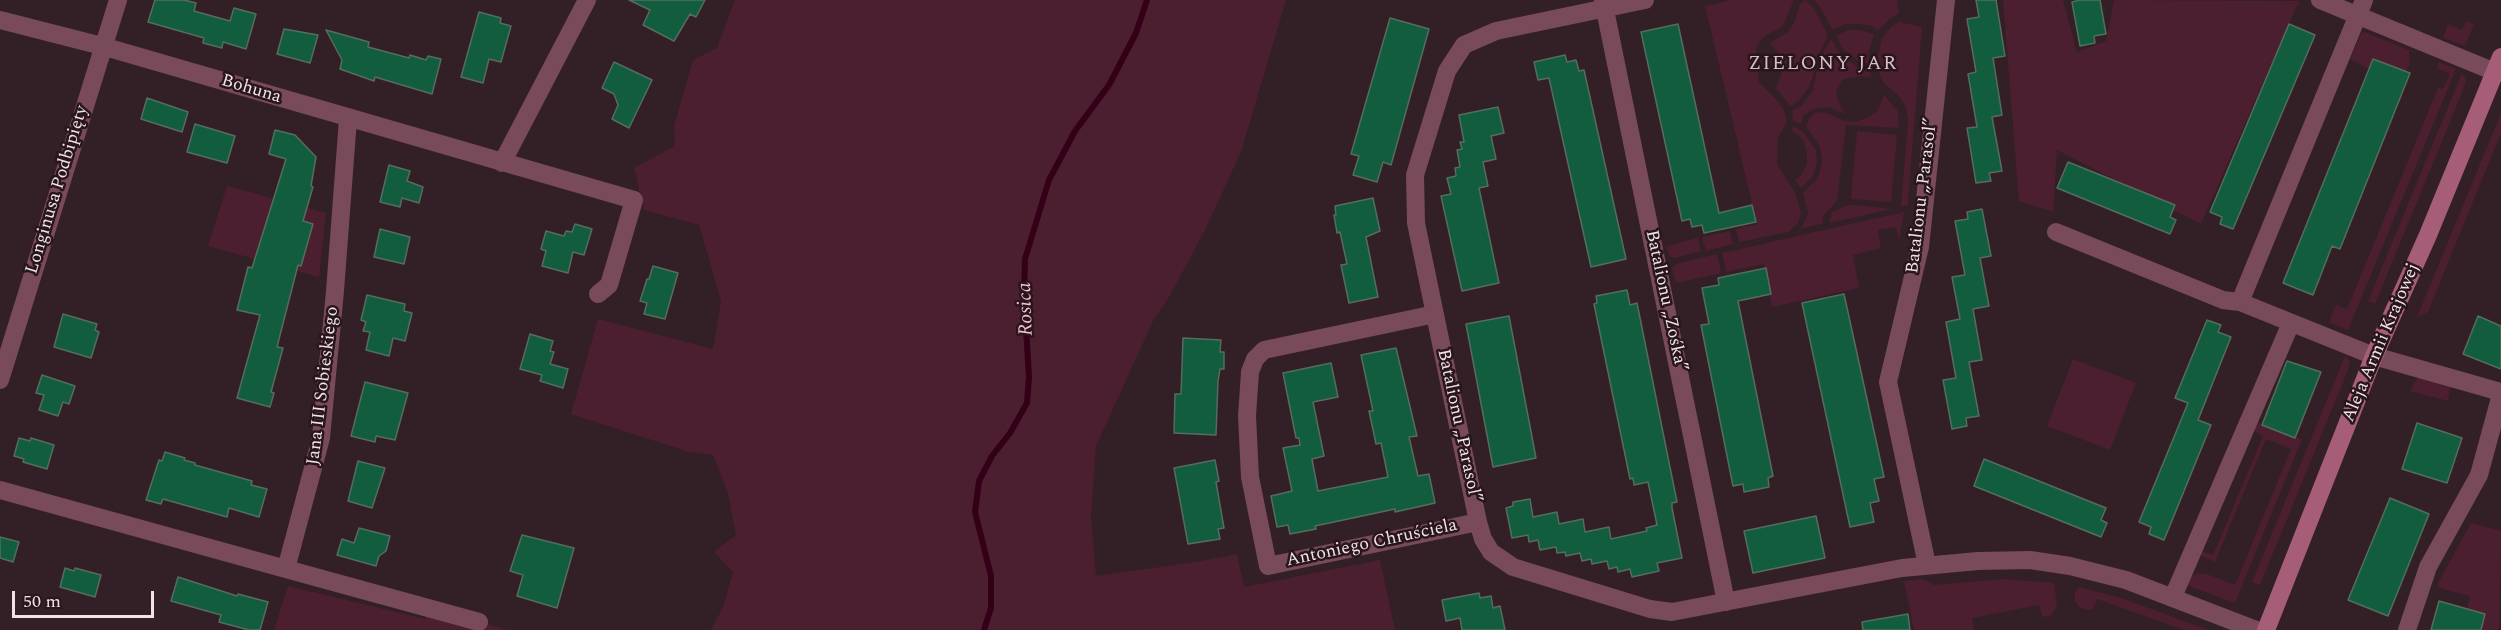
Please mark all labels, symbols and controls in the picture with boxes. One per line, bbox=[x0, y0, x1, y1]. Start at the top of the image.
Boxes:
district label: ZIELONY JAR bbox=[1748, 53, 1898, 77]
street label: Bohuna bbox=[218, 71, 284, 109]
street label: Longinusa Podbipięty bbox=[22, 103, 94, 277]
street label: Batalionu „Parasol” bbox=[1903, 117, 1943, 275]
street label: Batalionu „Zośka” bbox=[1639, 228, 1691, 374]
street label: Aleja Armii Krajowej bbox=[2339, 260, 2425, 426]
water label: Rosica bbox=[1014, 282, 1040, 336]
street label: Jana III Sobieskiego bbox=[304, 305, 344, 467]
street label: Batalionu „Parasol” bbox=[1431, 347, 1485, 505]
street label: Antoniego Chruściela bbox=[1285, 515, 1459, 573]
scale bar bbox=[15, 579, 158, 617]
text: 50 m bbox=[23, 588, 61, 615]

